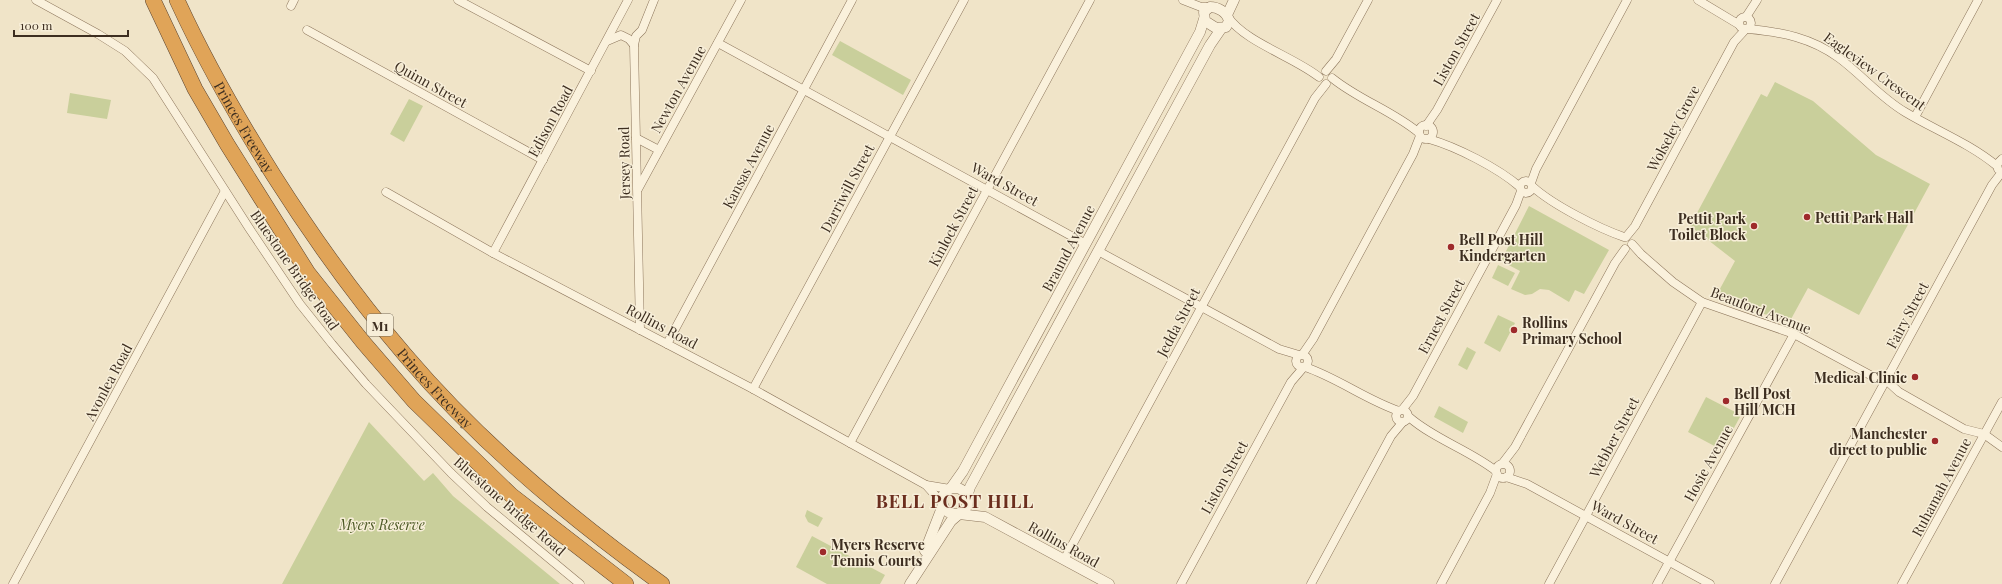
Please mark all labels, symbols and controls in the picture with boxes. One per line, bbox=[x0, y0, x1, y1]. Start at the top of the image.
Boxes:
street label: Liston Street bbox=[1428, 8, 1484, 89]
scale bar bbox=[14, 12, 128, 38]
text: 100 m bbox=[20, 17, 53, 33]
street label: Eagleview Crescent bbox=[1820, 28, 1931, 115]
street label: Newton Avenue bbox=[646, 42, 710, 136]
street label: Quinn Street bbox=[391, 56, 472, 112]
street label: Princes Freeway bbox=[210, 78, 279, 176]
street label: Edison Road bbox=[523, 82, 577, 160]
street label: Wolseley Grove bbox=[1642, 82, 1704, 175]
street label: Kansas Avenue bbox=[718, 120, 778, 212]
street label: Jersey Road bbox=[614, 126, 634, 201]
street label: Darriwill Street bbox=[816, 140, 879, 236]
street label: Ward Street bbox=[967, 157, 1043, 211]
street label: Kinlock Street bbox=[924, 182, 983, 270]
street label: Braund Avenue bbox=[1037, 201, 1099, 295]
street label: Bluestone Bridge Road bbox=[246, 206, 344, 334]
place label: Pettit Park Hall bbox=[1815, 208, 1914, 227]
place label: Pettit Park Toilet Block bbox=[1669, 209, 1747, 244]
marker: Pettit Park Hall bbox=[1802, 212, 1812, 222]
marker: Pettit Park Toilet Block bbox=[1749, 221, 1759, 231]
place label: Bell Post Hill Kindergarten bbox=[1459, 230, 1546, 265]
marker: Bell Post Hill Kindergarten bbox=[1446, 242, 1456, 252]
street label: Ernest Street bbox=[1413, 274, 1469, 357]
street label: Fairy Street bbox=[1882, 277, 1933, 352]
street label: Beauford Avenue bbox=[1708, 282, 1814, 338]
street label: Jedda Street bbox=[1151, 283, 1205, 361]
street label: Rollins Road bbox=[623, 299, 701, 353]
place label: Rollins Primary School bbox=[1522, 313, 1623, 348]
road number: M1 bbox=[367, 314, 393, 336]
marker: Rollins Primary School bbox=[1509, 325, 1519, 335]
street label: Avonlea Road bbox=[79, 340, 136, 425]
street label: Princes Freeway bbox=[393, 344, 478, 432]
place label: Medical Clinic bbox=[1814, 368, 1907, 387]
marker: Medical Clinic bbox=[1910, 372, 1920, 382]
place label: Bell Post Hill MCH bbox=[1734, 384, 1796, 419]
street label: Webber Street bbox=[1584, 392, 1644, 481]
marker: Bell Post Hill MCH bbox=[1721, 396, 1731, 406]
street label: Hosie Avenue bbox=[1679, 421, 1737, 505]
place label: Manchester direct to public bbox=[1829, 424, 1927, 459]
street label: Ruhamah Avenue bbox=[1907, 434, 1975, 540]
street label: Liston Street bbox=[1196, 436, 1252, 517]
marker: Manchester direct to public bbox=[1930, 436, 1940, 446]
street label: Bluestone Bridge Road bbox=[450, 452, 570, 560]
district label: BELL POST HILL bbox=[876, 489, 1034, 513]
street label: Ward Street bbox=[1587, 495, 1663, 549]
park label: Myers Reserve bbox=[338, 515, 425, 534]
street label: Rollins Road bbox=[1025, 517, 1103, 571]
place label: Myers Reserve Tennis Courts bbox=[831, 535, 925, 570]
marker: Myers Reserve Tennis Courts bbox=[818, 547, 828, 557]

